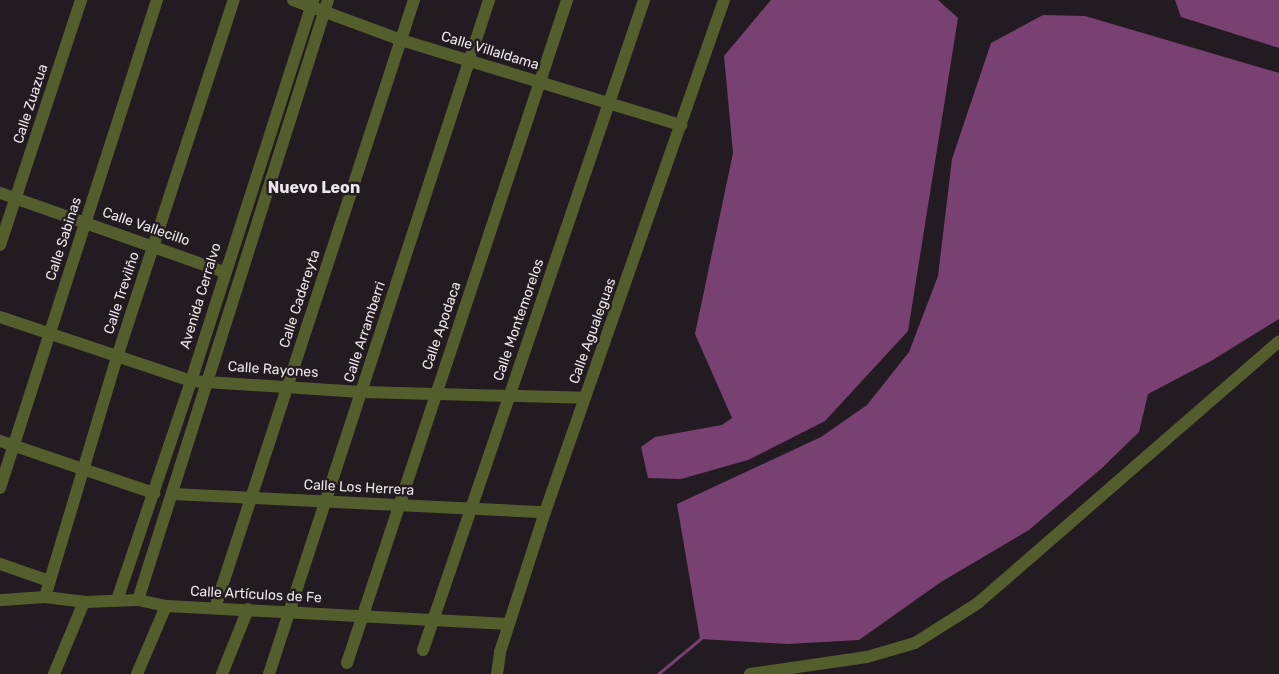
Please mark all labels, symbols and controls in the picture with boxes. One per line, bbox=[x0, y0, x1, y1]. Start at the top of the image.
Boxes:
street label: Calle Villaldama bbox=[439, 28, 541, 74]
street label: Calle Zuazua bbox=[10, 62, 52, 146]
district label: Nuevo Leon bbox=[268, 178, 360, 198]
street label: Calle Sabinas bbox=[43, 195, 85, 283]
street label: Calle Vallecillo bbox=[100, 204, 192, 250]
street label: Avenida Cerralvo bbox=[177, 241, 225, 351]
street label: Calle Cadereyta bbox=[276, 248, 324, 350]
street label: Calle Trevilño bbox=[101, 250, 143, 336]
street label: Calle Montemorelos bbox=[490, 257, 548, 383]
street label: Calle Agualeguas bbox=[566, 276, 620, 386]
street label: Calle Arramberri bbox=[341, 279, 389, 385]
street label: Calle Apodaca bbox=[419, 280, 465, 372]
street label: Calle Rayones bbox=[227, 358, 319, 382]
street label: Calle Los Herrera bbox=[303, 477, 415, 499]
street label: Calle Artículos de Fe bbox=[189, 583, 323, 607]

